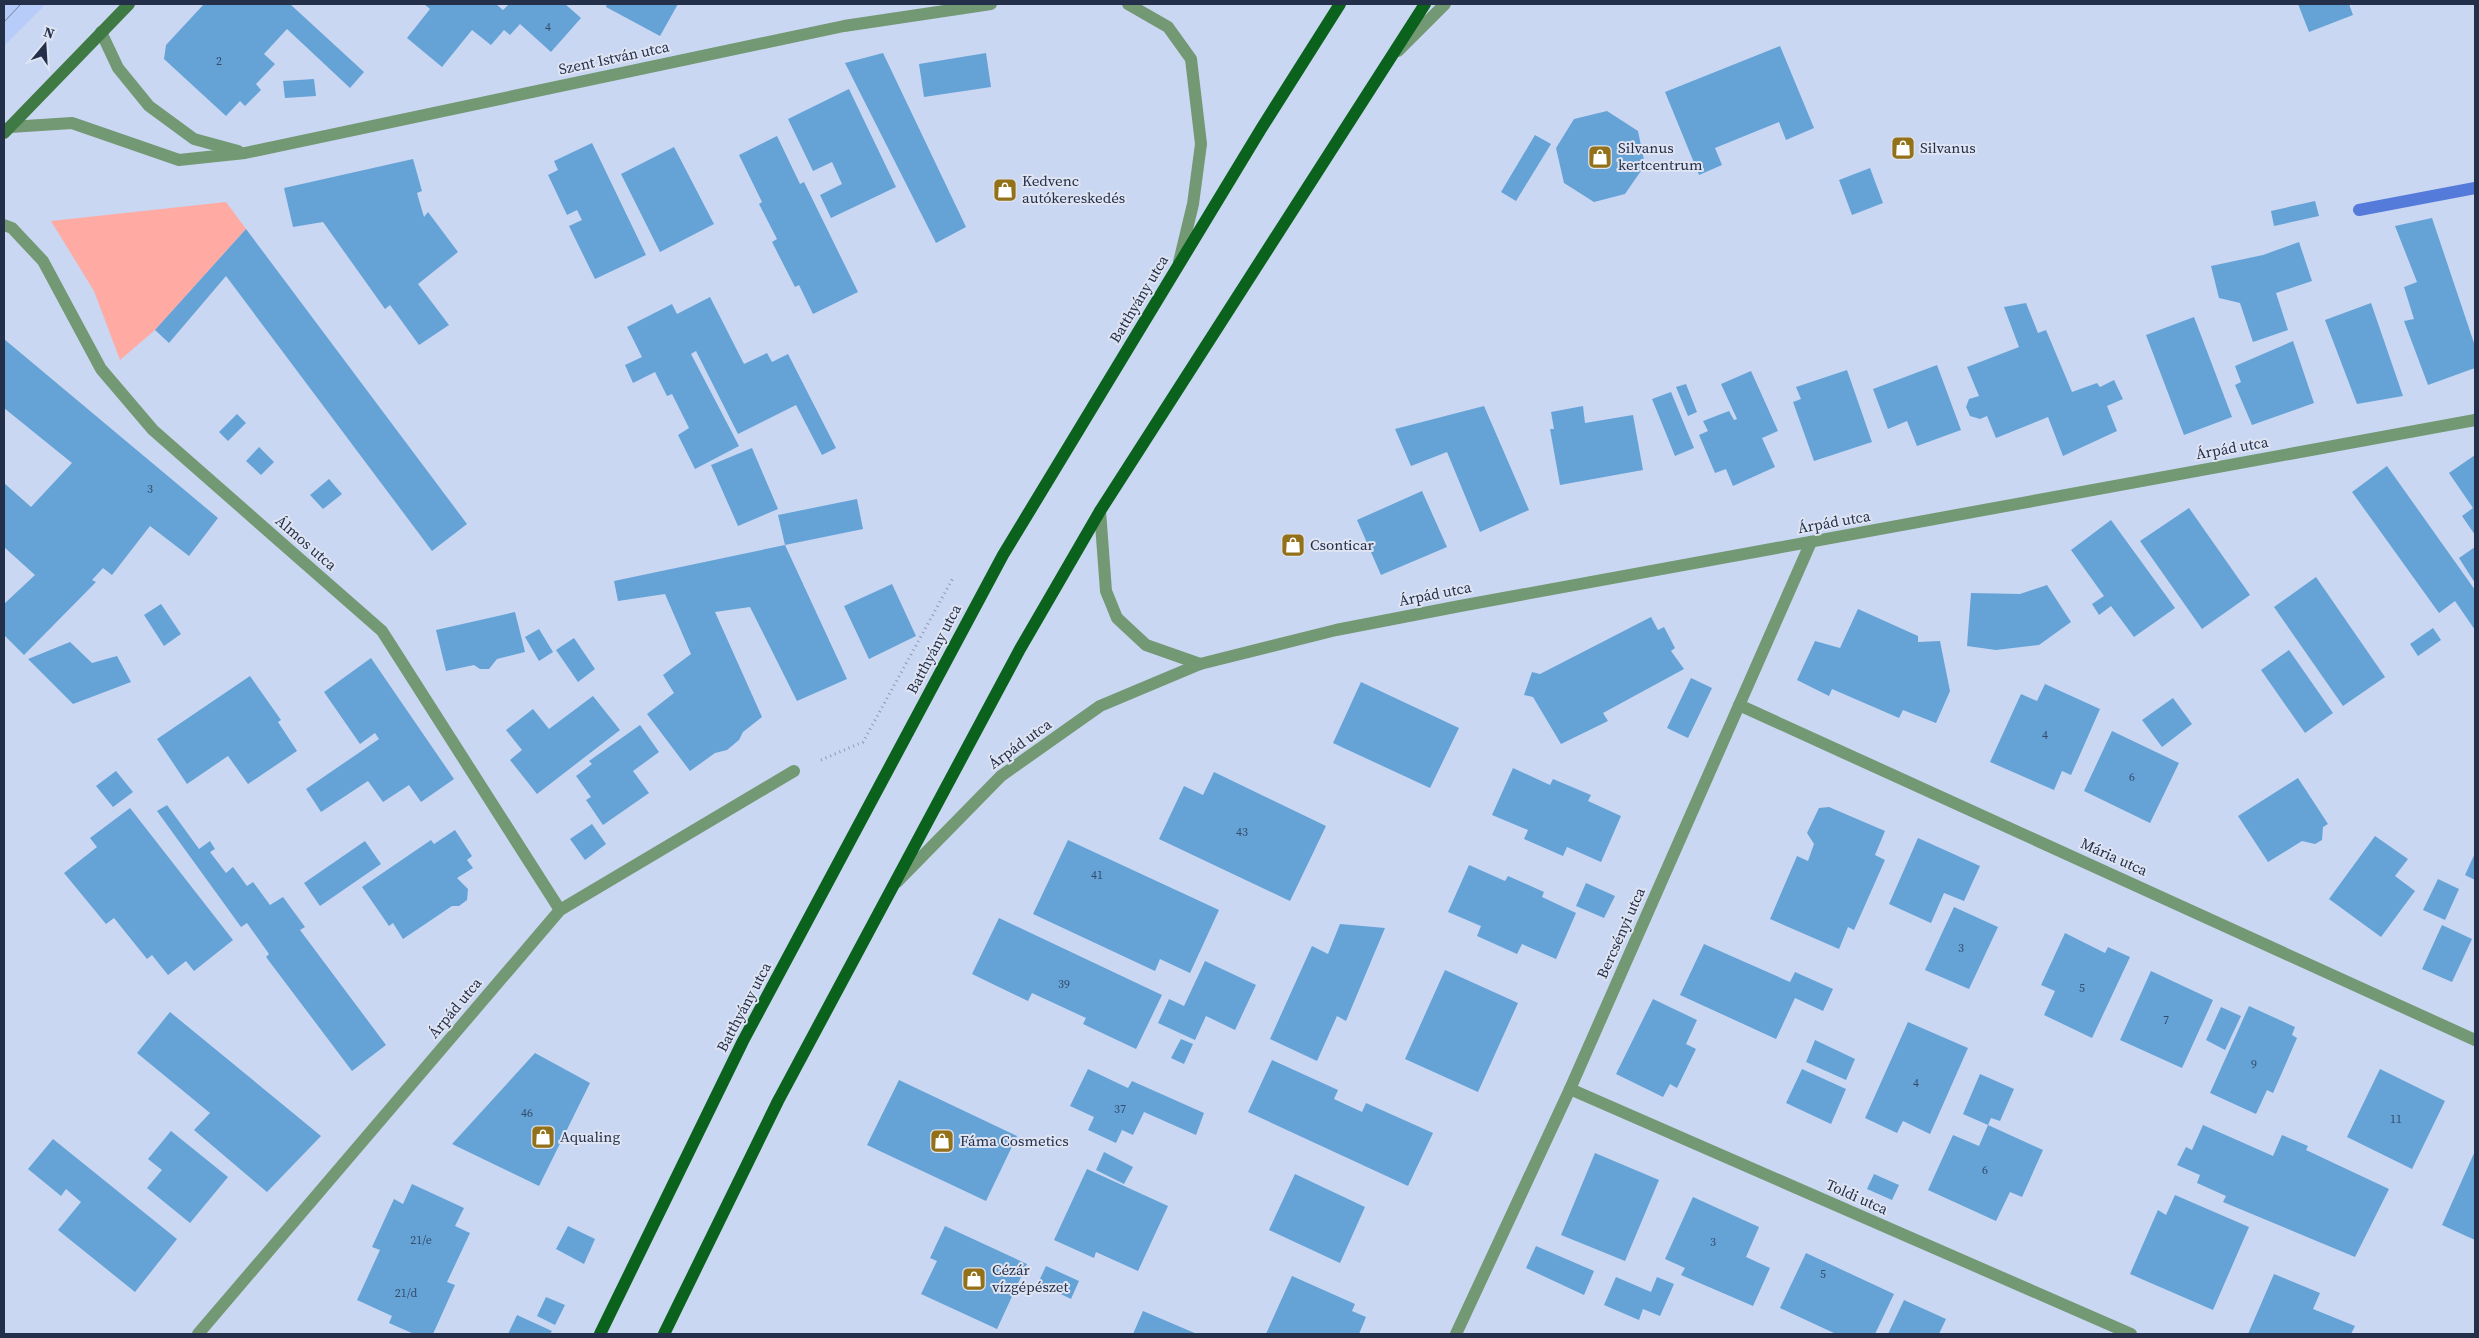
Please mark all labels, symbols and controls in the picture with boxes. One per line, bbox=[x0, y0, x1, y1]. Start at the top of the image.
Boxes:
house number: 4 bbox=[545, 19, 551, 35]
north arrow bbox=[20, 20, 70, 70]
text: N bbox=[41, 22, 57, 44]
street label: Szent István utca bbox=[557, 35, 671, 79]
house number: 2 bbox=[216, 53, 222, 69]
shop icon: Silvanus bbox=[1890, 135, 1916, 161]
place label: Silvanus kertcentrum bbox=[1618, 137, 1703, 175]
place label: Silvanus bbox=[1920, 137, 1976, 158]
shop icon: Silvanus kertcentrum bbox=[1587, 144, 1613, 170]
place label: Kedvenc autókereskedés bbox=[1022, 170, 1125, 208]
shop icon: Kedvenc autókereskedés bbox=[992, 177, 1018, 203]
street label: Batthyány utca bbox=[1104, 251, 1173, 347]
street label: Árpád utca bbox=[2194, 431, 2270, 464]
house number: 3 bbox=[147, 481, 153, 497]
street label: Árpád utca bbox=[1796, 505, 1872, 538]
street label: Álmos utca bbox=[271, 510, 342, 575]
shop icon: Csonticar bbox=[1280, 532, 1306, 558]
place label: Csonticar bbox=[1310, 534, 1374, 555]
street label: Árpád utca bbox=[1397, 576, 1473, 611]
street label: Batthyány utca bbox=[901, 600, 966, 697]
street label: Árpád utca bbox=[984, 713, 1056, 774]
house number: 4 bbox=[2042, 727, 2048, 743]
house number: 6 bbox=[2129, 769, 2135, 785]
house number: 43 bbox=[1236, 824, 1248, 840]
street label: Mária utca bbox=[2077, 832, 2151, 881]
house number: 41 bbox=[1091, 867, 1103, 883]
street label: Bercsényi utca bbox=[1591, 884, 1650, 982]
house number: 3 bbox=[1958, 940, 1964, 956]
street label: Batthyány utca bbox=[711, 958, 776, 1055]
street label: Árpád utca bbox=[423, 973, 486, 1042]
house number: 39 bbox=[1058, 976, 1070, 992]
house number: 5 bbox=[2079, 980, 2085, 996]
house number: 7 bbox=[2163, 1012, 2169, 1028]
house number: 9 bbox=[2251, 1056, 2257, 1072]
house number: 4 bbox=[1913, 1075, 1919, 1091]
house number: 37 bbox=[1114, 1101, 1126, 1117]
house number: 46 bbox=[521, 1105, 533, 1121]
house number: 11 bbox=[2390, 1111, 2402, 1127]
shop icon: Aqualing bbox=[530, 1124, 556, 1150]
place label: Aqualing bbox=[560, 1126, 620, 1147]
shop icon: Fáma Cosmetics bbox=[929, 1128, 955, 1154]
place label: Fáma Cosmetics bbox=[960, 1130, 1069, 1151]
house number: 6 bbox=[1982, 1162, 1988, 1178]
street label: Toldi utca bbox=[1823, 1174, 1892, 1220]
house number: 21/e bbox=[410, 1232, 432, 1248]
house number: 3 bbox=[1710, 1234, 1716, 1250]
place label: Cézár vízgépészet bbox=[992, 1259, 1068, 1297]
shop icon: Cézár vízgépészet bbox=[961, 1266, 987, 1292]
house number: 5 bbox=[1820, 1266, 1826, 1282]
house number: 21/d bbox=[395, 1285, 417, 1301]

